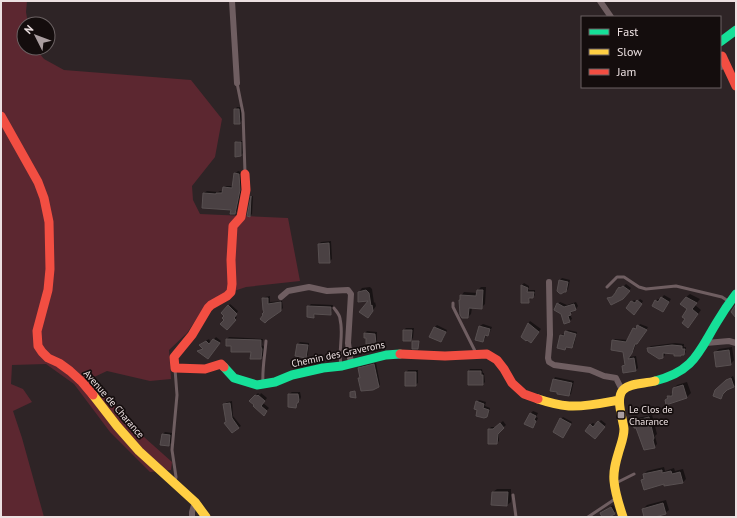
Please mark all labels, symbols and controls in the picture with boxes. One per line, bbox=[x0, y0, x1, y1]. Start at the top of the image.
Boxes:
north arrow bbox=[16, 16, 56, 56]
legend bbox=[581, 16, 721, 88]
text: N bbox=[21, 22, 36, 37]
text: Fast bbox=[617, 24, 638, 39]
text: Slow bbox=[617, 44, 642, 59]
text: Jam bbox=[616, 64, 636, 79]
street label: Chemin des Graverons bbox=[290, 338, 386, 370]
street label: Avenue de Charance bbox=[81, 367, 147, 441]
place label: Le Clos de Charance bbox=[629, 403, 673, 428]
marker: Le Clos de Charance bbox=[616, 410, 626, 420]

